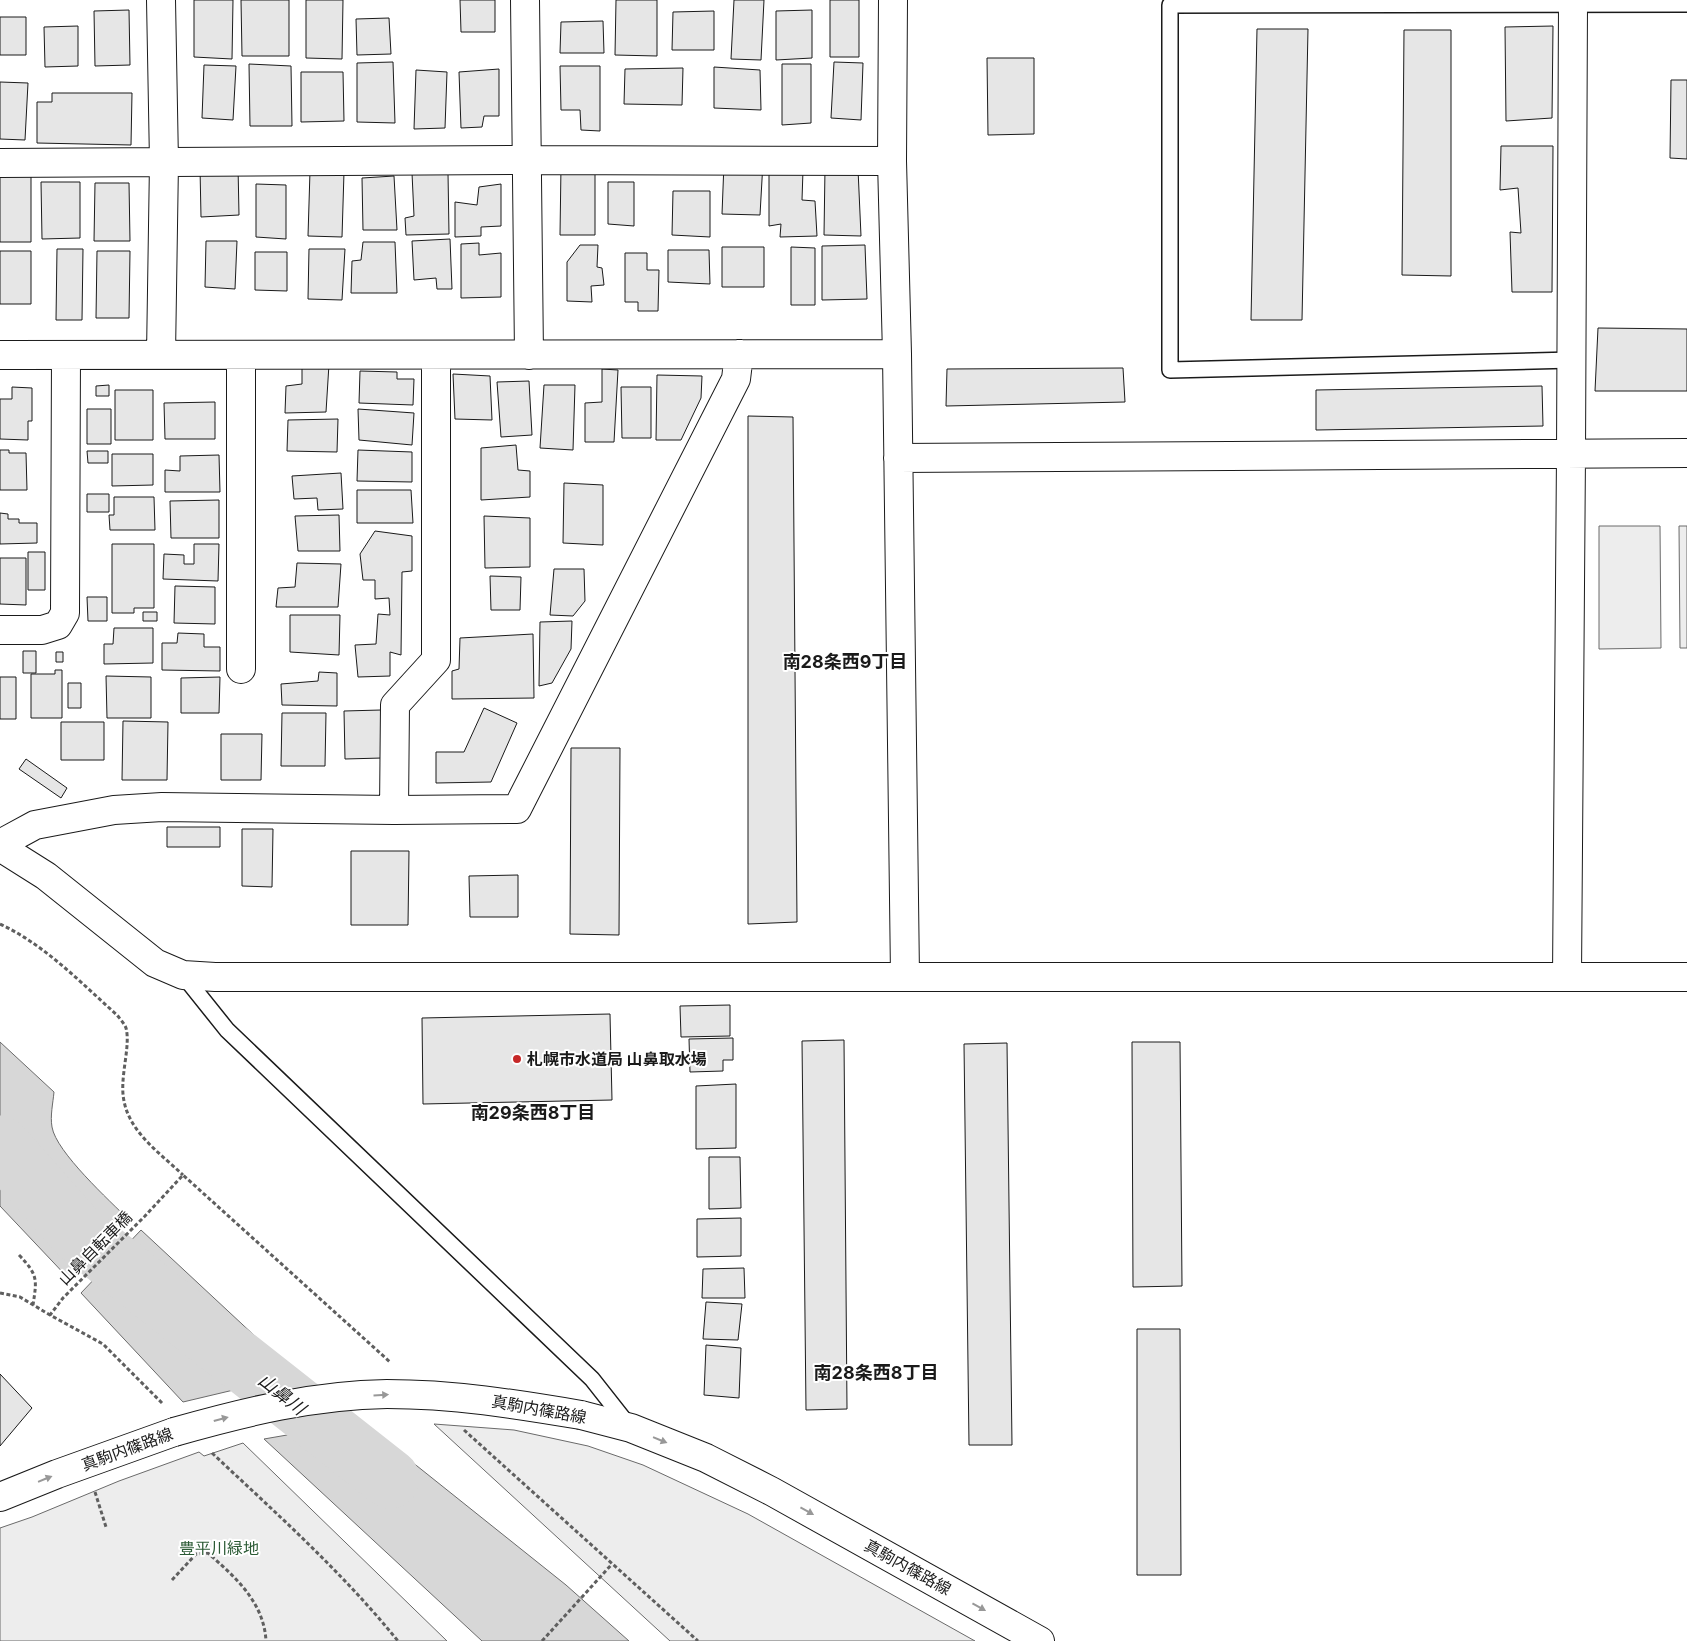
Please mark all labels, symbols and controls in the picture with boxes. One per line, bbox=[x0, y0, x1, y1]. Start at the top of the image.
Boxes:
district label: 南28条西9丁目 bbox=[783, 651, 907, 672]
place label: 札幌市水道局 山鼻取水場 bbox=[527, 1049, 707, 1069]
marker: 札幌市水道局 山鼻取水場 bbox=[511, 1053, 523, 1065]
district label: 南29条西8丁目 bbox=[471, 1102, 595, 1123]
street label: 山鼻自転車橋 bbox=[54, 1207, 136, 1289]
district label: 南28条西8丁目 bbox=[814, 1362, 938, 1383]
water label: 山鼻川 bbox=[254, 1369, 311, 1420]
one-way arrow bbox=[373, 1390, 389, 1398]
street label: 真駒内篠路線 bbox=[490, 1391, 588, 1427]
one-way arrow bbox=[213, 1414, 228, 1422]
street label: 真駒内篠路線 bbox=[78, 1423, 176, 1475]
one-way arrow bbox=[653, 1437, 668, 1444]
one-way arrow bbox=[38, 1474, 52, 1482]
one-way arrow bbox=[800, 1506, 813, 1515]
street label: 真駒内篠路線 bbox=[861, 1535, 955, 1599]
park label: 豊平川緑地 bbox=[179, 1538, 259, 1558]
one-way arrow bbox=[972, 1603, 986, 1611]

